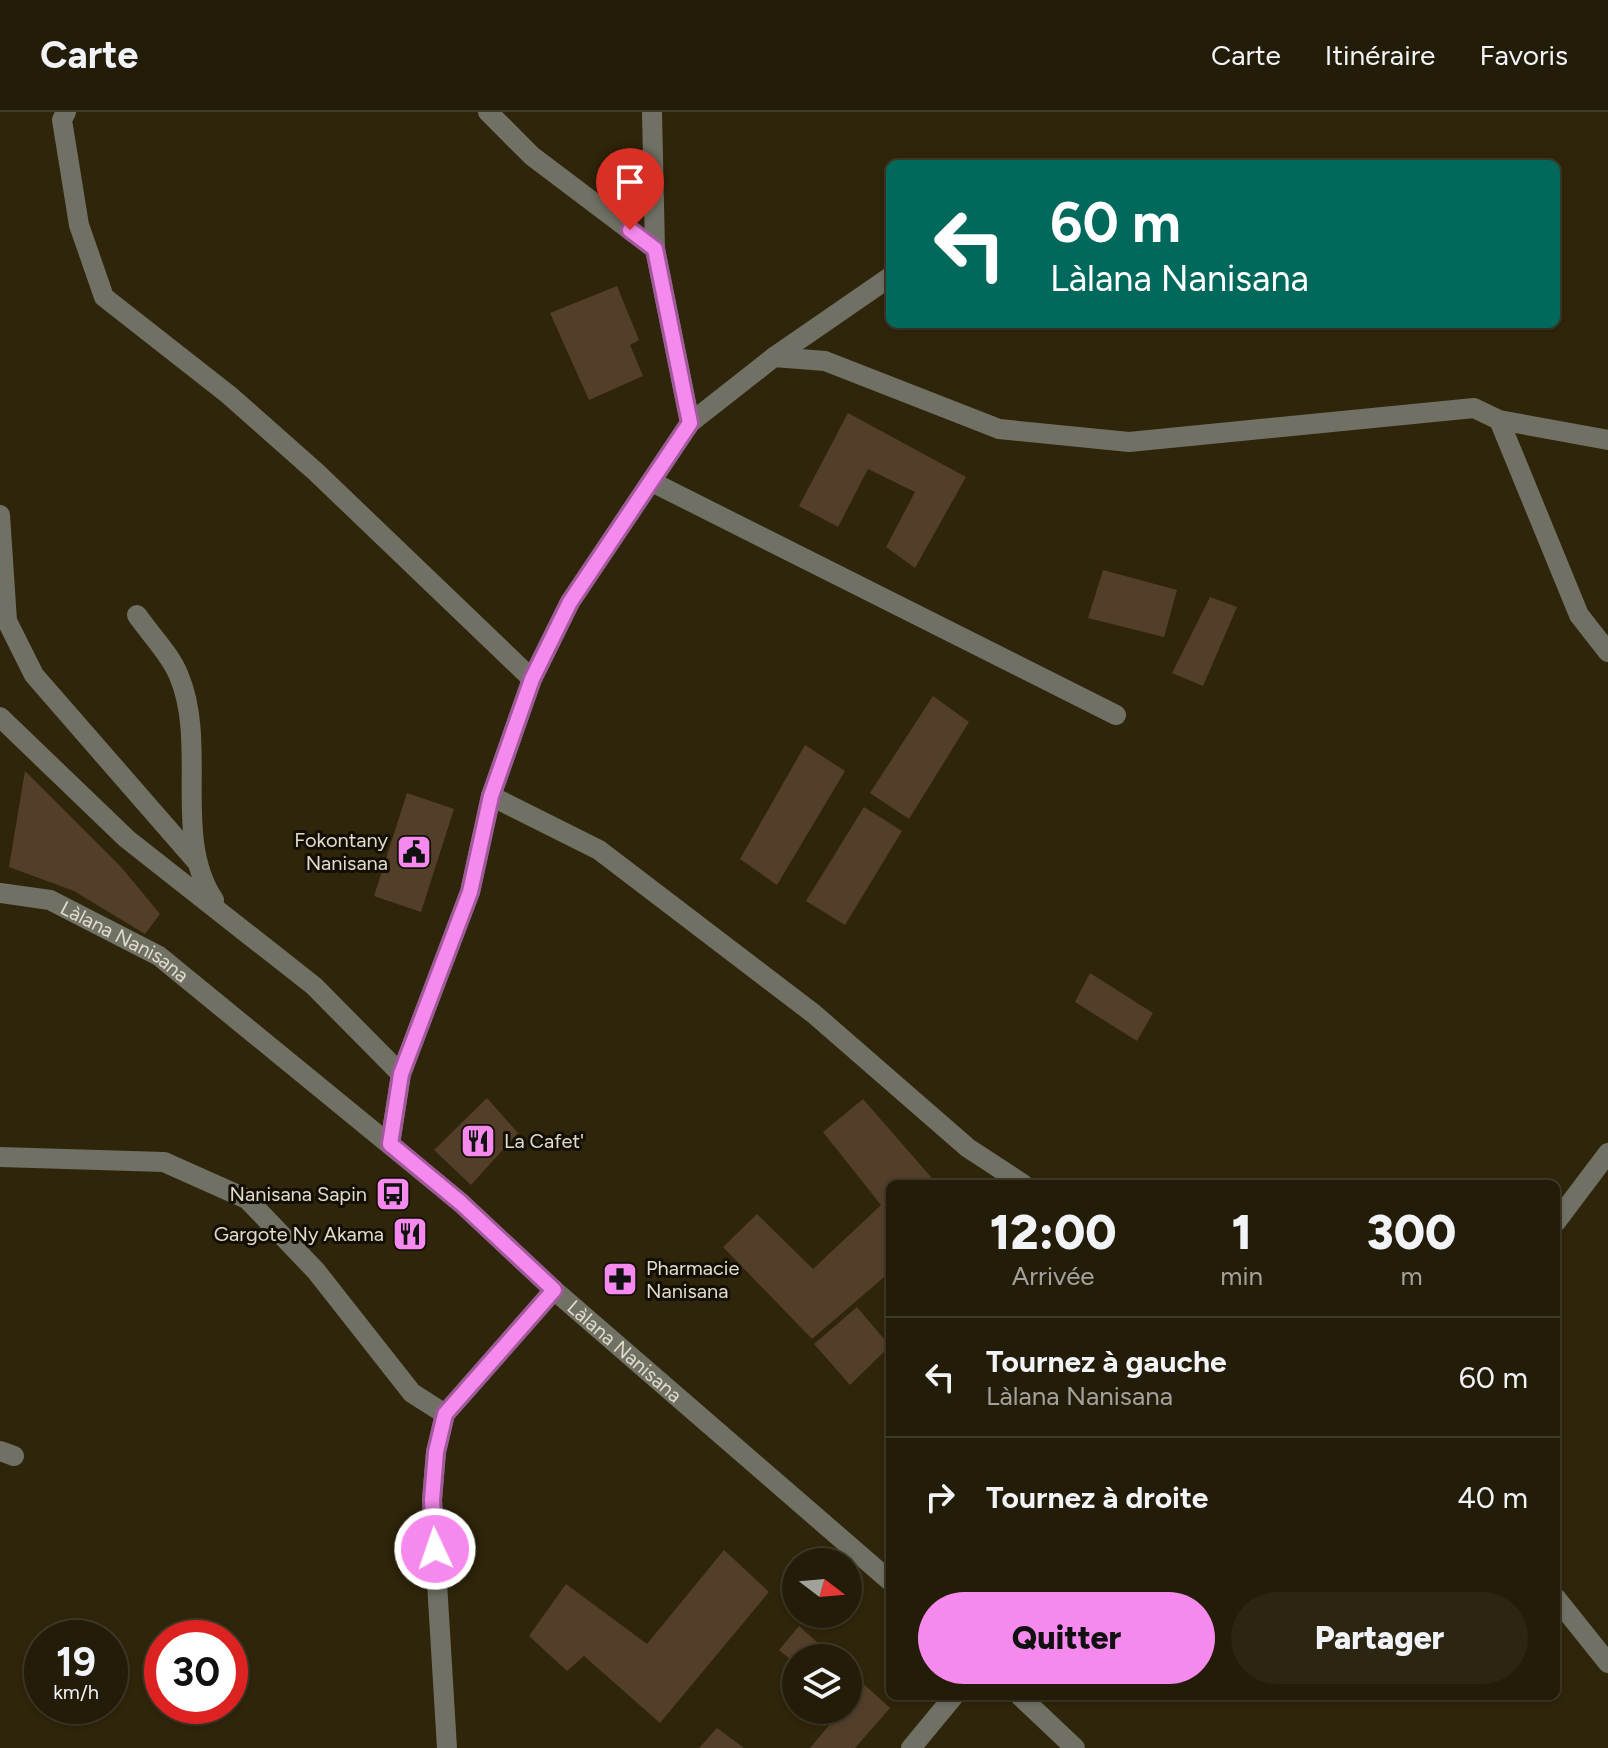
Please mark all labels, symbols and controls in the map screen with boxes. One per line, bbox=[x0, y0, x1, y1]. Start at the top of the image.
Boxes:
text: Carte bbox=[40, 32, 138, 78]
text: Carte bbox=[1211, 38, 1281, 72]
text: Itinéraire bbox=[1325, 38, 1435, 72]
text: Favoris bbox=[1479, 38, 1568, 72]
pin bbox=[596, 148, 664, 230]
icon: arrive bbox=[608, 160, 652, 204]
text: 60 m bbox=[1050, 189, 1181, 256]
icon: left bbox=[918, 192, 1022, 296]
text: Làlana Nanisana bbox=[1050, 257, 1309, 300]
place label: Fokontany Nanisana bbox=[294, 828, 388, 875]
public building icon: Fokontany Nanisana bbox=[395, 833, 433, 871]
street label: Làlana Nanisana bbox=[57, 896, 194, 987]
restaurant icon: La Cafet' bbox=[459, 1122, 497, 1160]
place label: La Cafet' bbox=[504, 1129, 584, 1153]
bus stop icon: Nanisana Sapin bbox=[374, 1175, 412, 1213]
place label: Nanisana Sapin bbox=[230, 1182, 367, 1206]
text: 12:00 bbox=[990, 1203, 1117, 1261]
text: 1 bbox=[1231, 1203, 1252, 1261]
text: 300 bbox=[1367, 1203, 1456, 1261]
restaurant icon: Gargote Ny Akama bbox=[391, 1215, 429, 1253]
place label: Gargote Ny Akama bbox=[214, 1222, 384, 1246]
place label: Pharmacie Nanisana bbox=[646, 1256, 739, 1303]
pharmacy icon: Pharmacie Nanisana bbox=[601, 1260, 639, 1298]
text: Arrivée bbox=[1012, 1260, 1095, 1292]
text: min bbox=[1220, 1260, 1263, 1292]
text: m bbox=[1400, 1260, 1423, 1292]
street label: Làlana Nanisana bbox=[562, 1295, 687, 1407]
text: Tournez à gauche bbox=[986, 1343, 1227, 1380]
icon: left bbox=[918, 1355, 962, 1399]
text: 60 m bbox=[1459, 1359, 1528, 1396]
text: Làlana Nanisana bbox=[986, 1380, 1173, 1412]
icon: right bbox=[918, 1475, 962, 1519]
text: Tournez à droite bbox=[986, 1479, 1208, 1516]
text: 40 m bbox=[1457, 1479, 1528, 1516]
position arrow bbox=[393, 1507, 477, 1591]
north arrow bbox=[782, 1548, 862, 1628]
map controls bbox=[782, 1548, 862, 1724]
button: Quitter bbox=[918, 1592, 1215, 1684]
button: Partager bbox=[1231, 1592, 1528, 1684]
speed limit sign: 30 bbox=[144, 1620, 248, 1724]
text: 19 bbox=[56, 1638, 96, 1686]
button: layers bbox=[782, 1644, 862, 1724]
text: km/h bbox=[53, 1680, 99, 1704]

